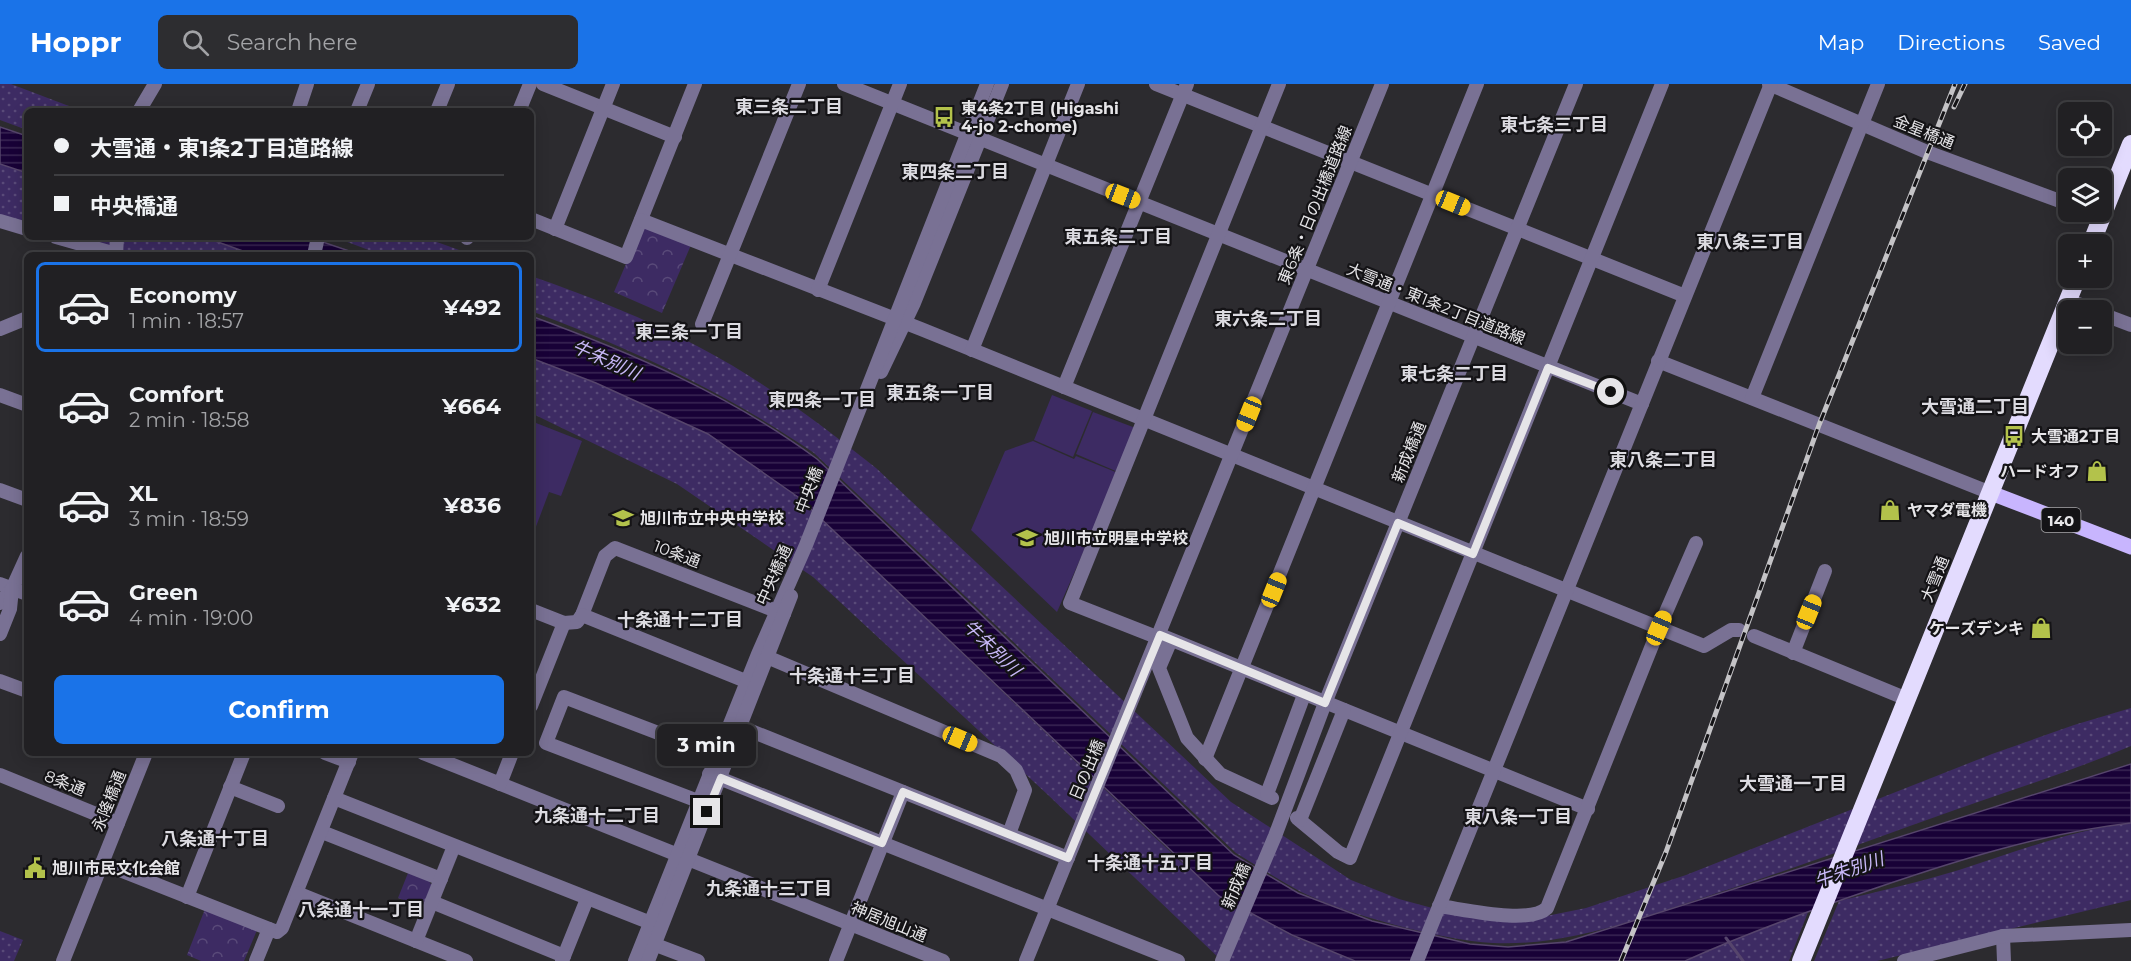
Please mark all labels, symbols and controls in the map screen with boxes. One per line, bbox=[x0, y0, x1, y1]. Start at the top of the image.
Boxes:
search box bbox=[158, 15, 578, 69]
text: Hoppr bbox=[30, 25, 122, 59]
icon: search bbox=[179, 26, 212, 59]
text: Search here bbox=[227, 29, 358, 56]
text: Map bbox=[1818, 30, 1864, 55]
text: Directions bbox=[1897, 30, 2005, 55]
text: Saved bbox=[2038, 30, 2101, 55]
district label: 東三条二丁目 bbox=[735, 96, 843, 118]
place label: 東4条2丁目 (Higashi 4-jo 2-chome) bbox=[961, 99, 1119, 136]
map controls bbox=[2058, 102, 2112, 354]
button: locate bbox=[2058, 102, 2112, 156]
bus stop icon: 東4条2丁目 (Higashi 4-jo 2-chome) bbox=[932, 105, 956, 129]
street label: 金星橋通 bbox=[1891, 111, 1957, 153]
district label: 東七条三丁目 bbox=[1500, 114, 1608, 136]
street label: 東6条・日の出橋道路線 bbox=[1274, 123, 1356, 287]
text: 大雪通・東1条2丁目道路線 bbox=[90, 135, 354, 162]
district label: 東四条二丁目 bbox=[901, 161, 1009, 183]
button: layers bbox=[2058, 168, 2112, 222]
car bbox=[1103, 181, 1143, 211]
car bbox=[1433, 188, 1473, 218]
text: 中央橋通 bbox=[90, 193, 178, 220]
district label: 東五条二丁目 bbox=[1064, 226, 1172, 248]
district label: 東八条三丁目 bbox=[1696, 231, 1804, 253]
button: + bbox=[2058, 234, 2112, 288]
street label: 大雪通・東1条2丁目道路線 bbox=[1344, 259, 1528, 349]
icon: car bbox=[57, 280, 111, 334]
text: Economy bbox=[129, 282, 237, 309]
text: ¥492 bbox=[443, 294, 501, 321]
button: − bbox=[2058, 300, 2112, 354]
district label: 東六条二丁目 bbox=[1214, 308, 1322, 330]
text: 1 min · 18:57 bbox=[129, 309, 244, 333]
district label: 東三条一丁目 bbox=[635, 321, 743, 343]
water label: 牛朱別川 bbox=[569, 335, 645, 386]
district label: 東七条二丁目 bbox=[1400, 363, 1508, 385]
route start bbox=[1597, 378, 1624, 405]
icon: car bbox=[57, 379, 111, 433]
text: Comfort bbox=[129, 381, 224, 408]
district label: 東五条一丁目 bbox=[886, 382, 994, 404]
district label: 東四条一丁目 bbox=[768, 389, 876, 411]
text: ¥664 bbox=[442, 393, 501, 420]
car bbox=[1234, 394, 1264, 434]
district label: 大雪通二丁目 bbox=[1921, 396, 2029, 418]
text: 2 min · 18:58 bbox=[129, 408, 250, 432]
street label: 新成橋通 bbox=[1388, 419, 1430, 485]
bus stop icon: 大雪通2丁目 bbox=[2002, 424, 2026, 448]
place label: 大雪通2丁目 bbox=[2031, 427, 2120, 446]
district label: 東八条二丁目 bbox=[1609, 449, 1717, 471]
shop icon: ハードオフ bbox=[2085, 459, 2109, 483]
place label: ハードオフ bbox=[2000, 462, 2080, 481]
street label: 中央橋 bbox=[792, 464, 826, 516]
icon: car bbox=[57, 478, 111, 532]
text: XL bbox=[129, 480, 158, 507]
text: ¥836 bbox=[443, 492, 501, 519]
shop icon: ヤマダ電機 bbox=[1878, 498, 1902, 522]
place label: ヤマダ電機 bbox=[1907, 501, 1987, 520]
school or university icon: 旭川市立中央中学校 bbox=[611, 506, 635, 530]
text: 3 min · 18:59 bbox=[129, 507, 249, 531]
road number: 140 bbox=[2042, 508, 2080, 532]
place label: 旭川市立中央中学校 bbox=[640, 509, 784, 528]
school or university icon: 旭川市立明星中学校 bbox=[1015, 526, 1039, 550]
place label: 旭川市立明星中学校 bbox=[1044, 529, 1188, 548]
street label: 10条通 bbox=[651, 536, 703, 572]
street label: 中央橋通 bbox=[752, 542, 796, 608]
street label: 大雪通 bbox=[1917, 553, 1953, 605]
car bbox=[1259, 570, 1289, 610]
icon: car bbox=[57, 577, 111, 631]
text: Green bbox=[129, 579, 198, 606]
text: ¥632 bbox=[445, 591, 501, 618]
car bbox=[1794, 592, 1824, 632]
text: 4 min · 19:00 bbox=[129, 606, 253, 630]
car bbox=[1644, 608, 1674, 648]
district label: 十条通十二丁目 bbox=[617, 609, 743, 631]
water label: 牛朱別川 bbox=[958, 615, 1027, 682]
shop icon: ケーズデンキ bbox=[2029, 616, 2053, 640]
place label: ケーズデンキ bbox=[1929, 619, 2024, 638]
district label: 十条通十三丁目 bbox=[789, 665, 915, 687]
button: Confirm bbox=[54, 675, 504, 744]
car bbox=[940, 724, 980, 754]
callout: 3 min bbox=[658, 725, 756, 767]
text: 3 min bbox=[677, 733, 736, 757]
street label: 日の出橋 bbox=[1066, 737, 1108, 803]
street label: 8条通 bbox=[42, 766, 88, 800]
street label: 永隆橋通 bbox=[88, 768, 130, 834]
district label: 大雪通一丁目 bbox=[1739, 773, 1847, 795]
route end bbox=[693, 798, 720, 825]
district label: 九条通十二丁目 bbox=[534, 805, 660, 827]
district label: 東八条一丁目 bbox=[1464, 806, 1572, 828]
district label: 八条通十丁目 bbox=[161, 828, 269, 850]
water label: 牛朱別川 bbox=[1811, 847, 1889, 892]
district label: 十条通十五丁目 bbox=[1087, 852, 1213, 874]
public building icon: 旭川市民文化会館 bbox=[23, 856, 47, 880]
place label: 旭川市民文化会館 bbox=[52, 859, 180, 878]
street label: 新成橋 bbox=[1218, 860, 1254, 912]
district label: 九条通十三丁目 bbox=[706, 878, 832, 900]
street label: 神居旭山通 bbox=[848, 898, 930, 946]
district label: 八条通十一丁目 bbox=[298, 899, 424, 921]

